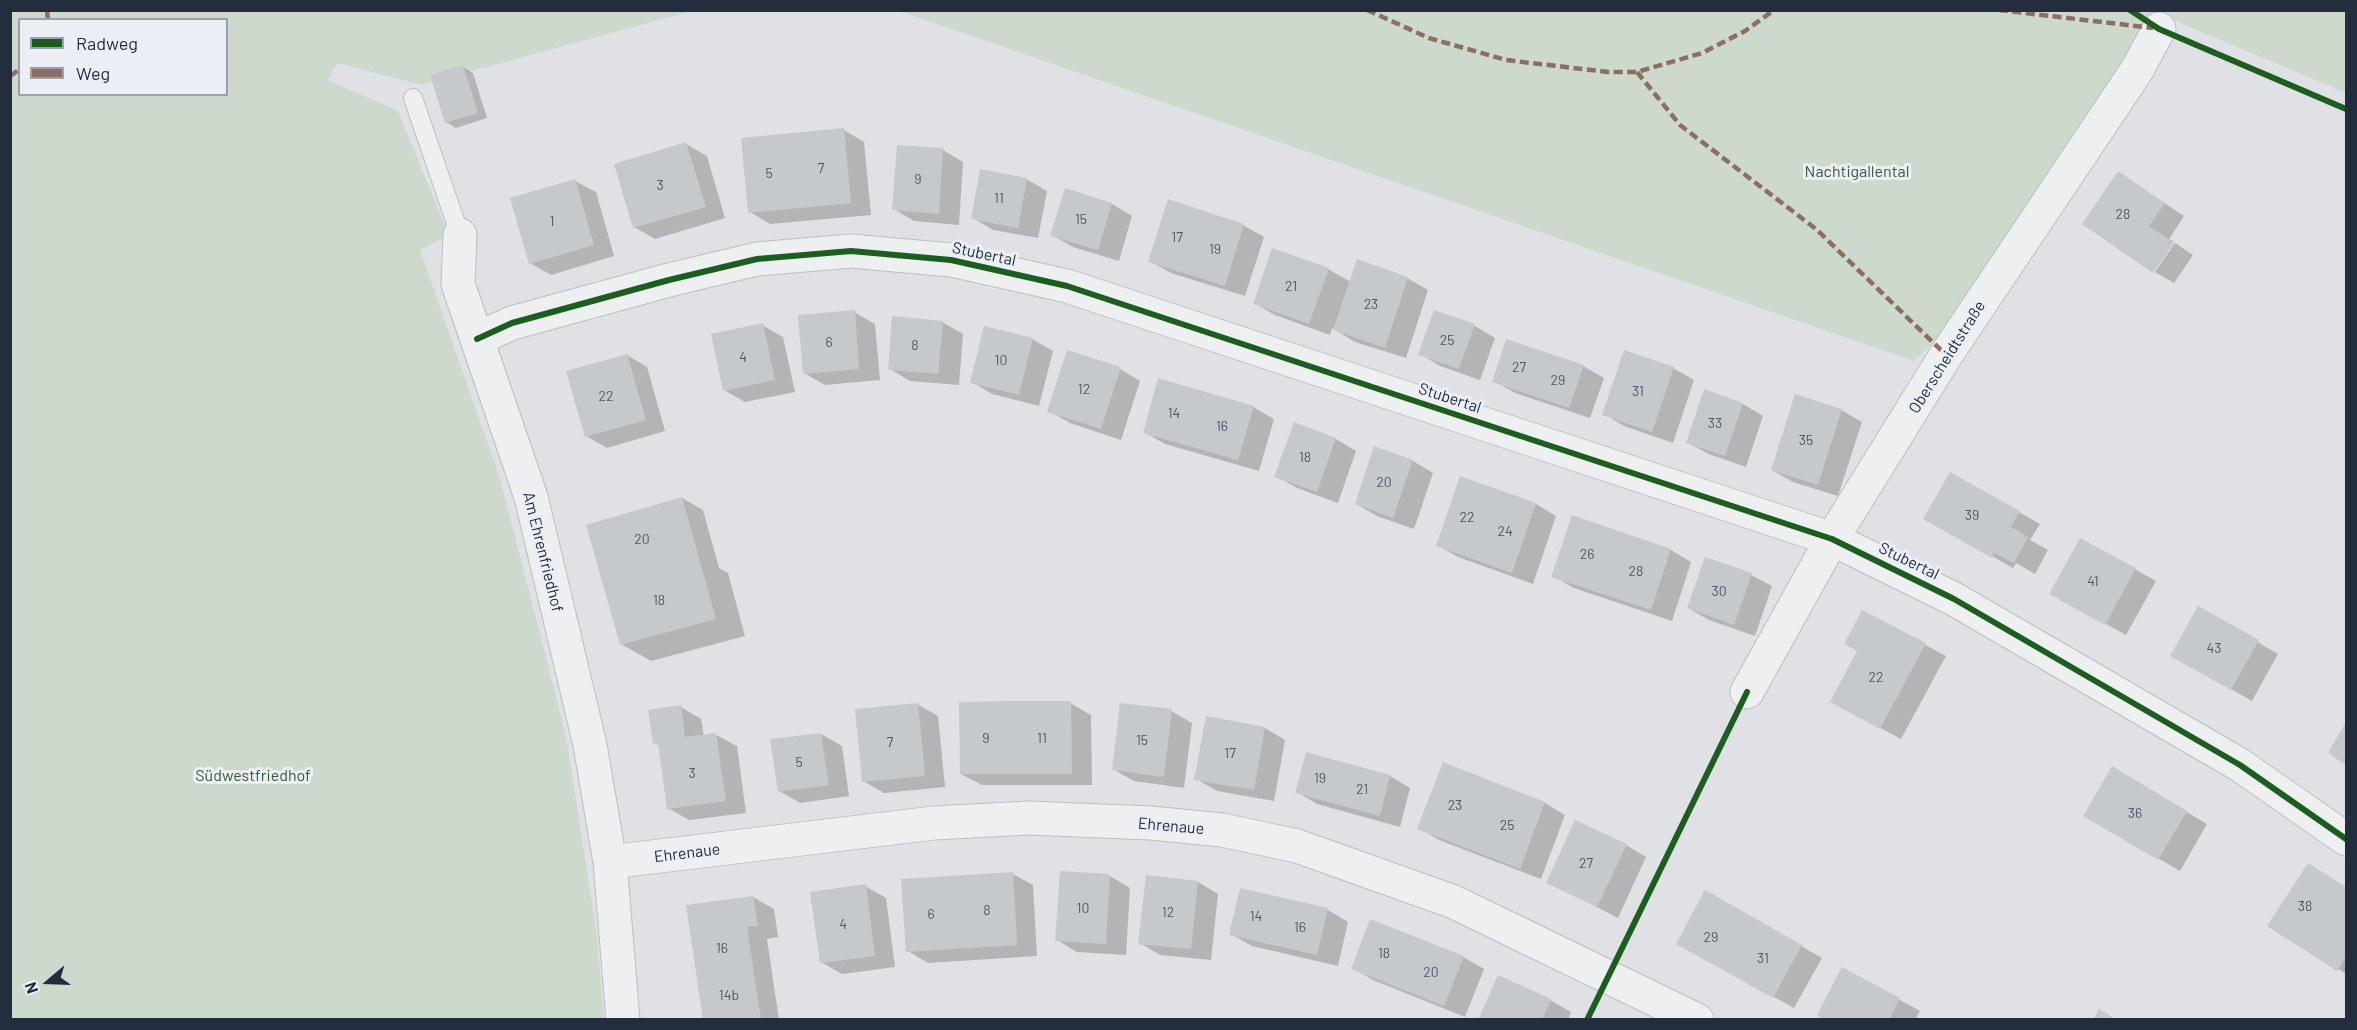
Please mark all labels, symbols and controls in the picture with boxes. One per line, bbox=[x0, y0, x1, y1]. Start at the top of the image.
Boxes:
legend bbox=[18, 18, 228, 96]
text: Radweg bbox=[76, 32, 138, 54]
text: Weg bbox=[76, 62, 110, 84]
house number: 7 bbox=[818, 160, 824, 176]
park label: Nachtigallental bbox=[1805, 162, 1909, 182]
house number: 5 bbox=[765, 165, 773, 181]
house number: 9 bbox=[914, 171, 922, 187]
house number: 3 bbox=[656, 177, 664, 193]
house number: 11 bbox=[994, 190, 1004, 206]
house number: 28 bbox=[2116, 206, 2130, 222]
house number: 15 bbox=[1075, 211, 1087, 227]
house number: 1 bbox=[550, 213, 554, 229]
house number: 17 bbox=[1171, 229, 1183, 245]
street label: Stubertal bbox=[950, 238, 1018, 270]
house number: 19 bbox=[1209, 241, 1221, 257]
house number: 21 bbox=[1285, 278, 1297, 294]
house number: 23 bbox=[1364, 296, 1378, 312]
street label: Oberscheidtstraße bbox=[1905, 297, 1989, 417]
house number: 25 bbox=[1440, 332, 1454, 348]
house number: 6 bbox=[825, 334, 833, 350]
house number: 8 bbox=[911, 337, 919, 353]
house number: 4 bbox=[739, 349, 747, 365]
house number: 10 bbox=[995, 352, 1007, 368]
house number: 27 bbox=[1512, 359, 1526, 375]
house number: 29 bbox=[1551, 372, 1565, 388]
street label: Stubertal bbox=[1416, 379, 1484, 417]
house number: 12 bbox=[1078, 381, 1090, 397]
house number: 31 bbox=[1632, 383, 1644, 399]
house number: 22 bbox=[598, 388, 614, 404]
house number: 14 bbox=[1168, 405, 1180, 421]
house number: 33 bbox=[1708, 415, 1722, 431]
house number: 16 bbox=[1216, 418, 1228, 434]
house number: 35 bbox=[1799, 432, 1813, 448]
house number: 18 bbox=[1299, 449, 1311, 465]
house number: 20 bbox=[1376, 474, 1392, 490]
street label: Am Ehrenfriedhof bbox=[519, 490, 567, 614]
house number: 39 bbox=[1965, 507, 1979, 523]
house number: 22 bbox=[1459, 509, 1475, 525]
house number: 24 bbox=[1497, 523, 1513, 539]
house number: 20 bbox=[634, 531, 650, 547]
street label: Stubertal bbox=[1876, 538, 1942, 584]
house number: 26 bbox=[1580, 546, 1594, 562]
house number: 28 bbox=[1629, 563, 1643, 579]
house number: 41 bbox=[2087, 573, 2099, 589]
house number: 30 bbox=[1711, 583, 1727, 599]
house number: 18 bbox=[653, 592, 665, 608]
house number: 43 bbox=[2207, 640, 2221, 656]
house number: 22 bbox=[1868, 669, 1884, 685]
house number: 9 bbox=[982, 730, 990, 746]
house number: 11 bbox=[1037, 730, 1047, 746]
house number: 15 bbox=[1136, 732, 1148, 748]
house number: 7 bbox=[887, 734, 893, 750]
house number: 17 bbox=[1224, 745, 1236, 761]
house number: 5 bbox=[795, 754, 803, 770]
house number: 3 bbox=[688, 765, 696, 781]
park label: Südwestfriedhof bbox=[195, 766, 311, 786]
house number: 19 bbox=[1314, 770, 1326, 786]
house number: 21 bbox=[1356, 781, 1368, 797]
house number: 23 bbox=[1448, 797, 1462, 813]
house number: 36 bbox=[2128, 805, 2142, 821]
street label: Ehrenaue bbox=[1137, 814, 1205, 838]
house number: 25 bbox=[1500, 817, 1514, 833]
street label: Ehrenaue bbox=[653, 839, 721, 867]
house number: 27 bbox=[1579, 855, 1593, 871]
house number: 38 bbox=[2298, 898, 2312, 914]
house number: 10 bbox=[1077, 900, 1089, 916]
house number: 8 bbox=[983, 902, 991, 918]
house number: 12 bbox=[1162, 904, 1174, 920]
house number: 6 bbox=[927, 906, 935, 922]
house number: 14 bbox=[1250, 908, 1262, 924]
house number: 4 bbox=[839, 916, 847, 932]
house number: 16 bbox=[1294, 919, 1306, 935]
house number: 29 bbox=[1704, 929, 1718, 945]
house number: 16 bbox=[716, 940, 728, 956]
house number: 18 bbox=[1378, 945, 1390, 961]
house number: 31 bbox=[1757, 950, 1769, 966]
north arrow bbox=[18, 952, 78, 1012]
house number: 20 bbox=[1423, 964, 1439, 980]
text: N bbox=[20, 980, 41, 996]
house number: 14b bbox=[719, 987, 739, 1003]

